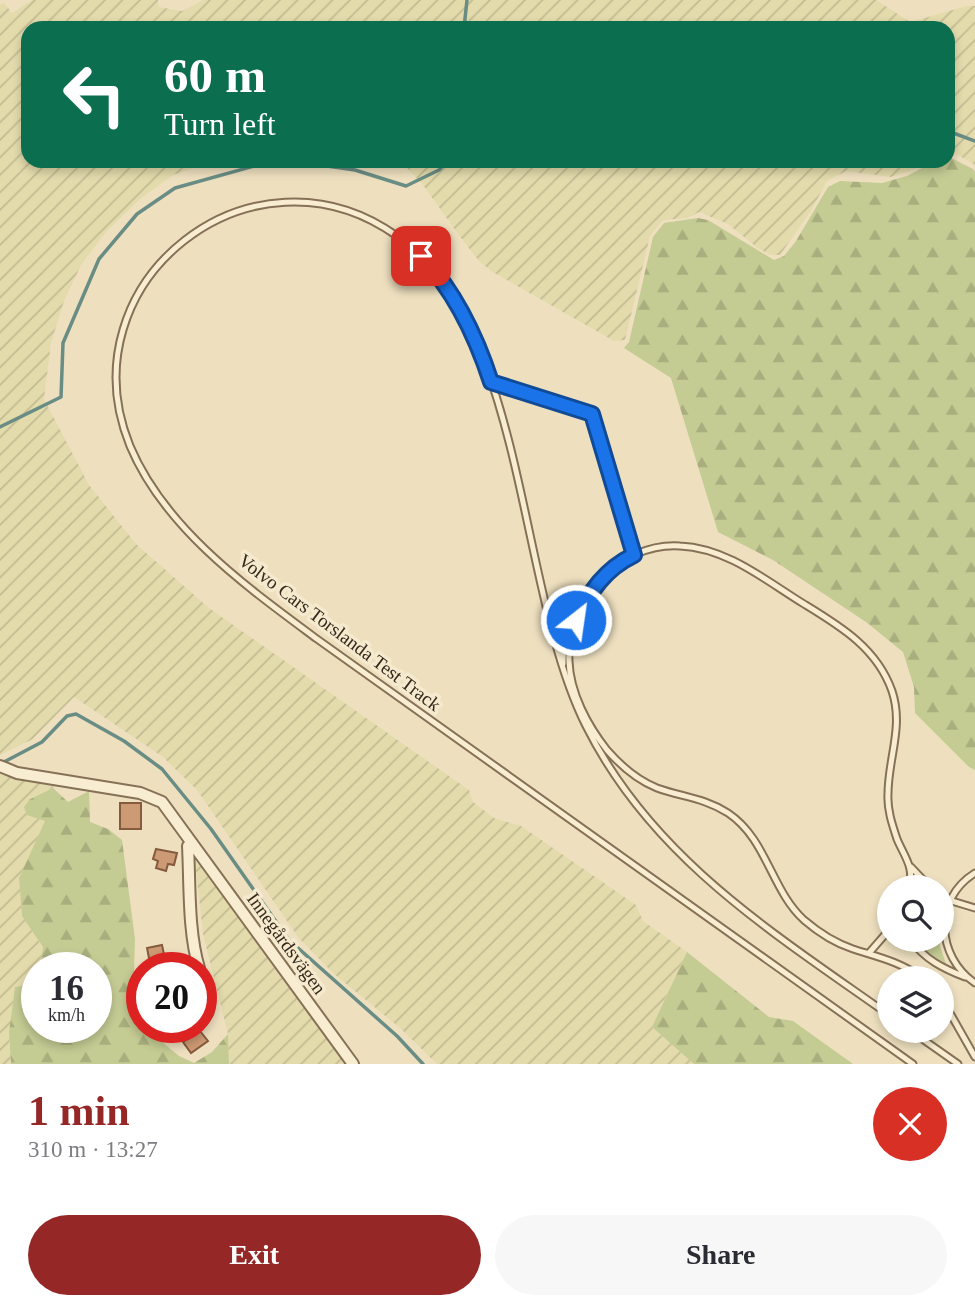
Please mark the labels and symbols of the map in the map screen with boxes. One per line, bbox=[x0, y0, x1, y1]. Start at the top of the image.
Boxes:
pin bbox=[391, 226, 451, 286]
street label: Volvo Cars Torslanda Test Track bbox=[235, 550, 445, 716]
position arrow bbox=[539, 583, 613, 657]
street label: Innegårdsvägen bbox=[243, 888, 331, 999]
speed limit sign: 20 bbox=[126, 952, 217, 1043]

